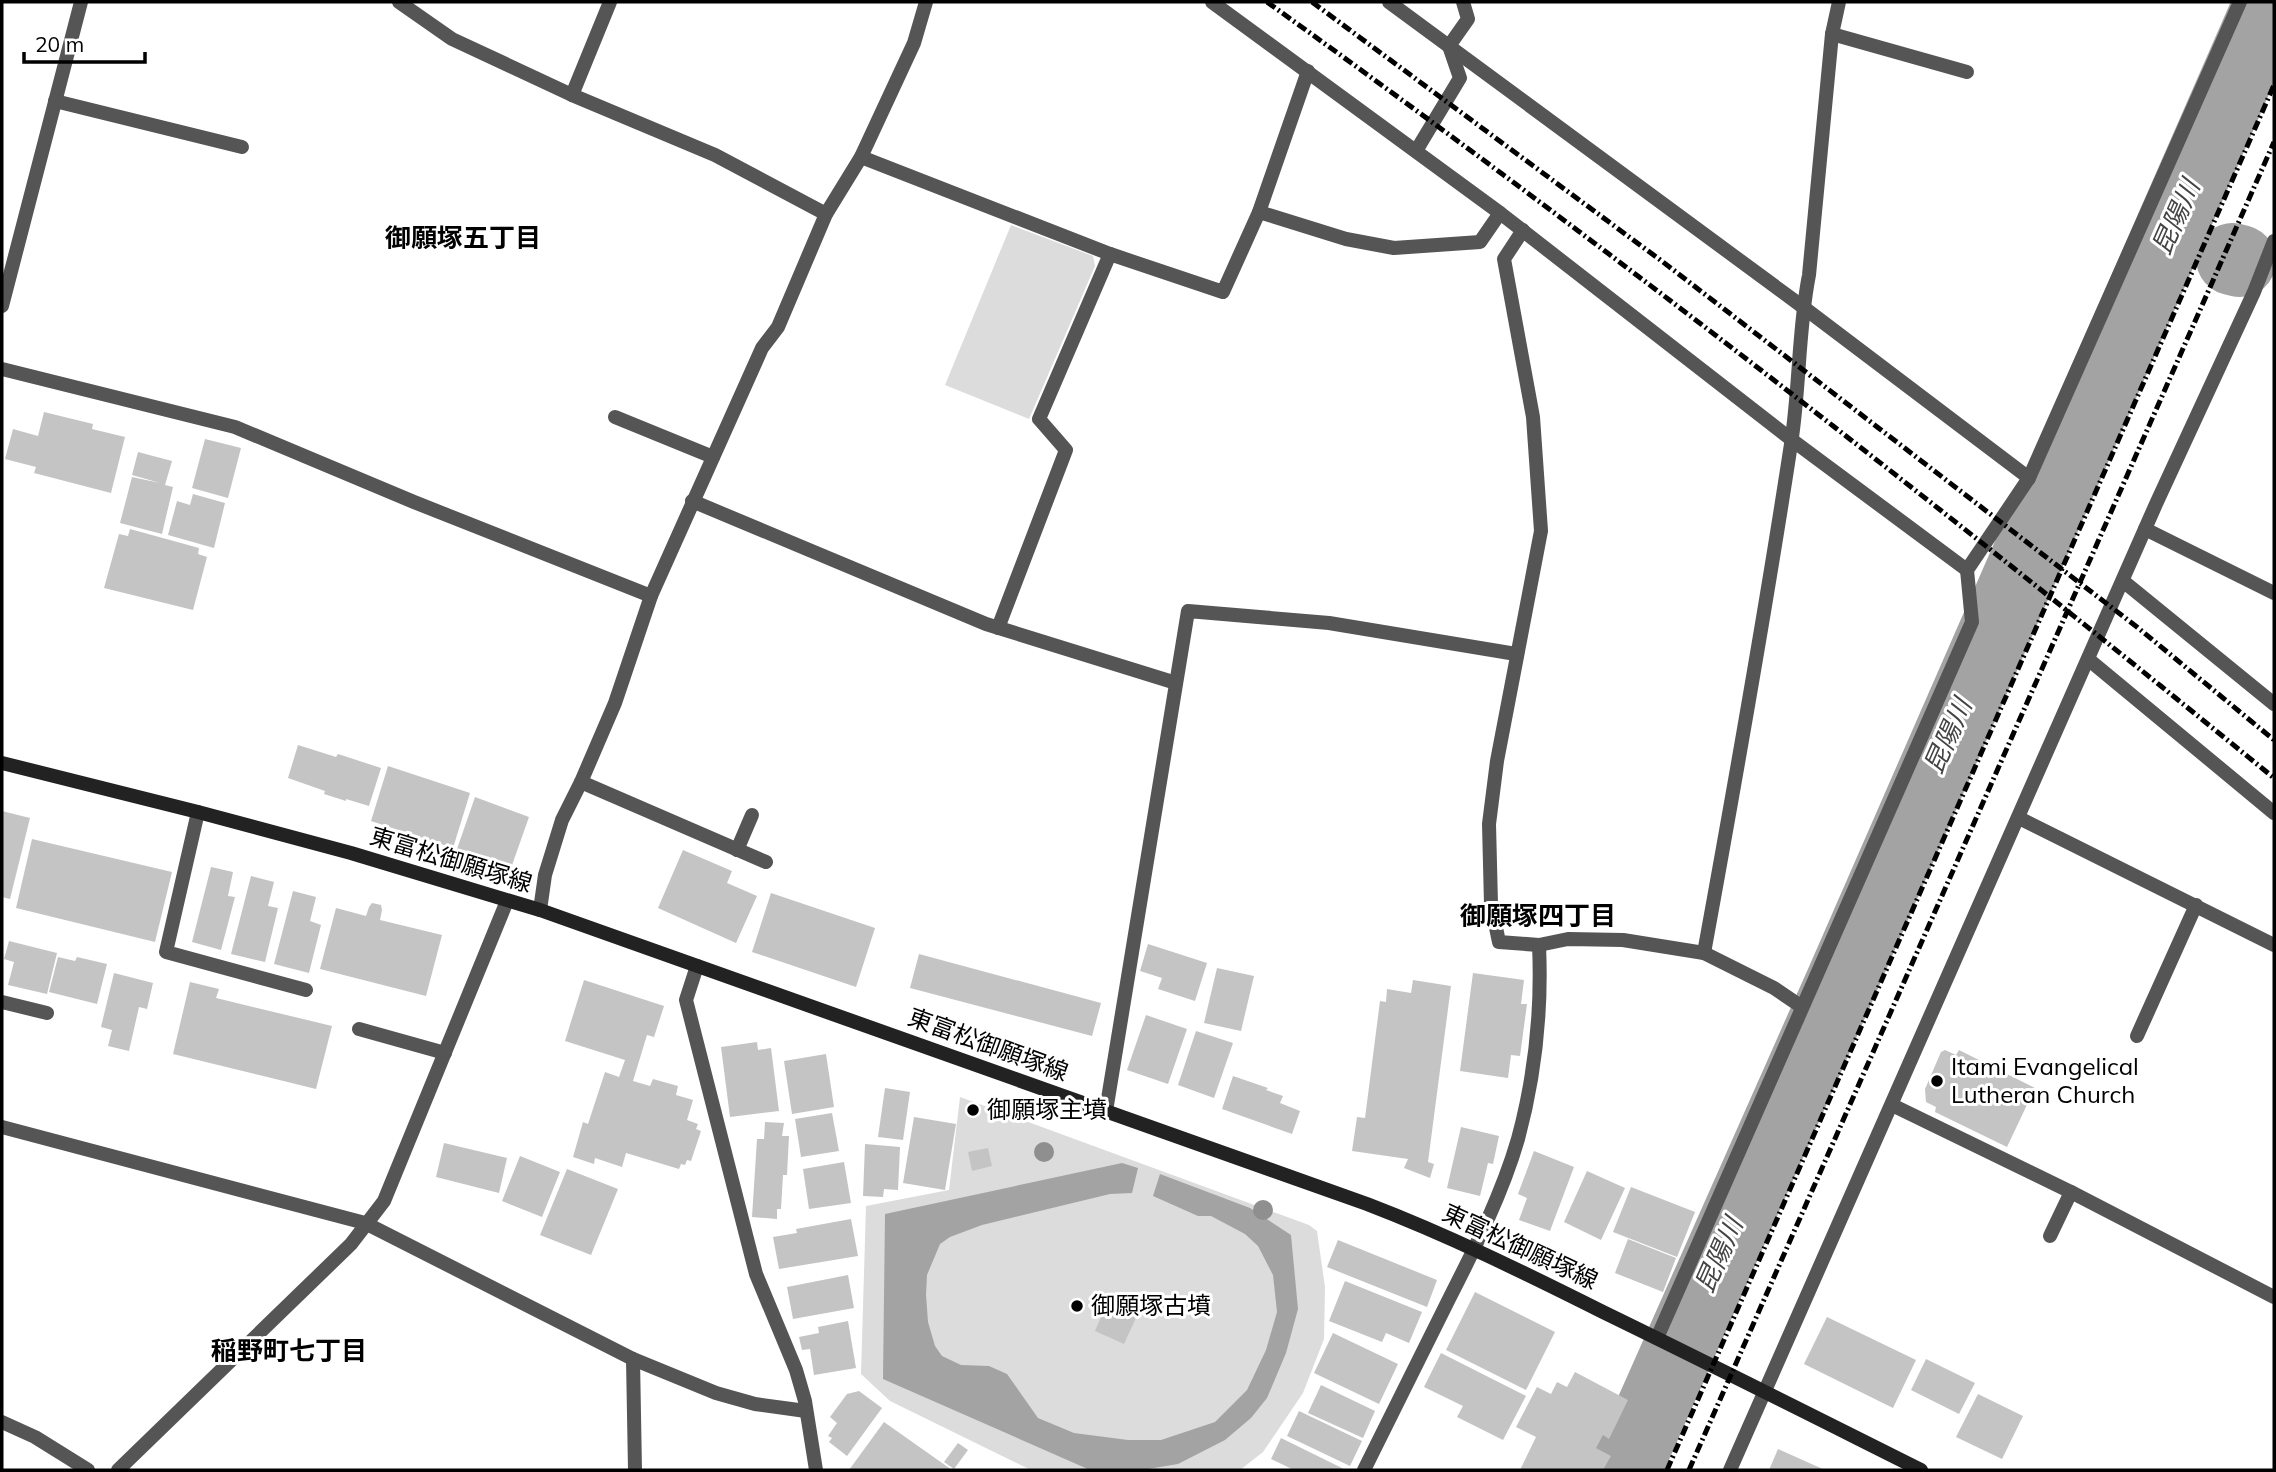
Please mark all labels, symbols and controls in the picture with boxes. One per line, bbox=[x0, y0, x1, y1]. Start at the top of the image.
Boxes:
scale bar bbox=[24, 21, 145, 65]
text: 20 m bbox=[35, 31, 84, 57]
water label: 昆陽川 bbox=[2145, 172, 2208, 259]
district label: 御願塚五丁目 bbox=[385, 221, 541, 254]
water label: 昆陽川 bbox=[1917, 691, 1980, 778]
street label: 東富松御願塚線 bbox=[367, 820, 536, 898]
district label: 御願塚四丁目 bbox=[1460, 899, 1616, 932]
street label: 東富松御願塚線 bbox=[904, 1001, 1072, 1087]
place label: Itami Evangelical Lutheran Church bbox=[1951, 1051, 2139, 1109]
marker: Itami Evangelical Lutheran Church bbox=[1929, 1073, 1945, 1089]
place label: 御願塚主墳 bbox=[987, 1094, 1107, 1124]
marker: 御願塚主墳 bbox=[965, 1102, 981, 1118]
street label: 東富松御願塚線 bbox=[1438, 1197, 1603, 1295]
water label: 昆陽川 bbox=[1688, 1210, 1751, 1297]
place label: 御願塚古墳 bbox=[1091, 1290, 1211, 1320]
marker: 御願塚古墳 bbox=[1069, 1298, 1085, 1314]
district label: 稲野町七丁目 bbox=[211, 1334, 367, 1367]

